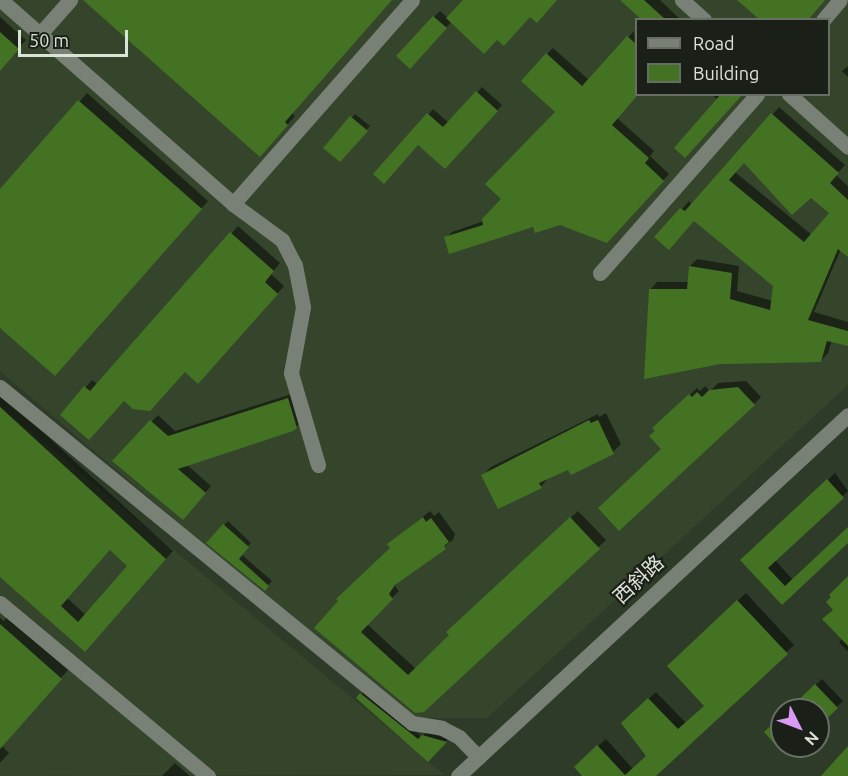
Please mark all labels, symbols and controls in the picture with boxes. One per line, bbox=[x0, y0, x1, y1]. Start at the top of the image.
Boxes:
scale bar bbox=[21, 18, 130, 56]
legend bbox=[635, 18, 830, 96]
text: 50 m bbox=[29, 30, 69, 50]
text: Road bbox=[693, 33, 735, 53]
text: Building bbox=[693, 63, 759, 83]
street label: 西斜路 bbox=[608, 550, 668, 608]
north arrow bbox=[770, 698, 830, 758]
text: N bbox=[801, 728, 823, 749]

